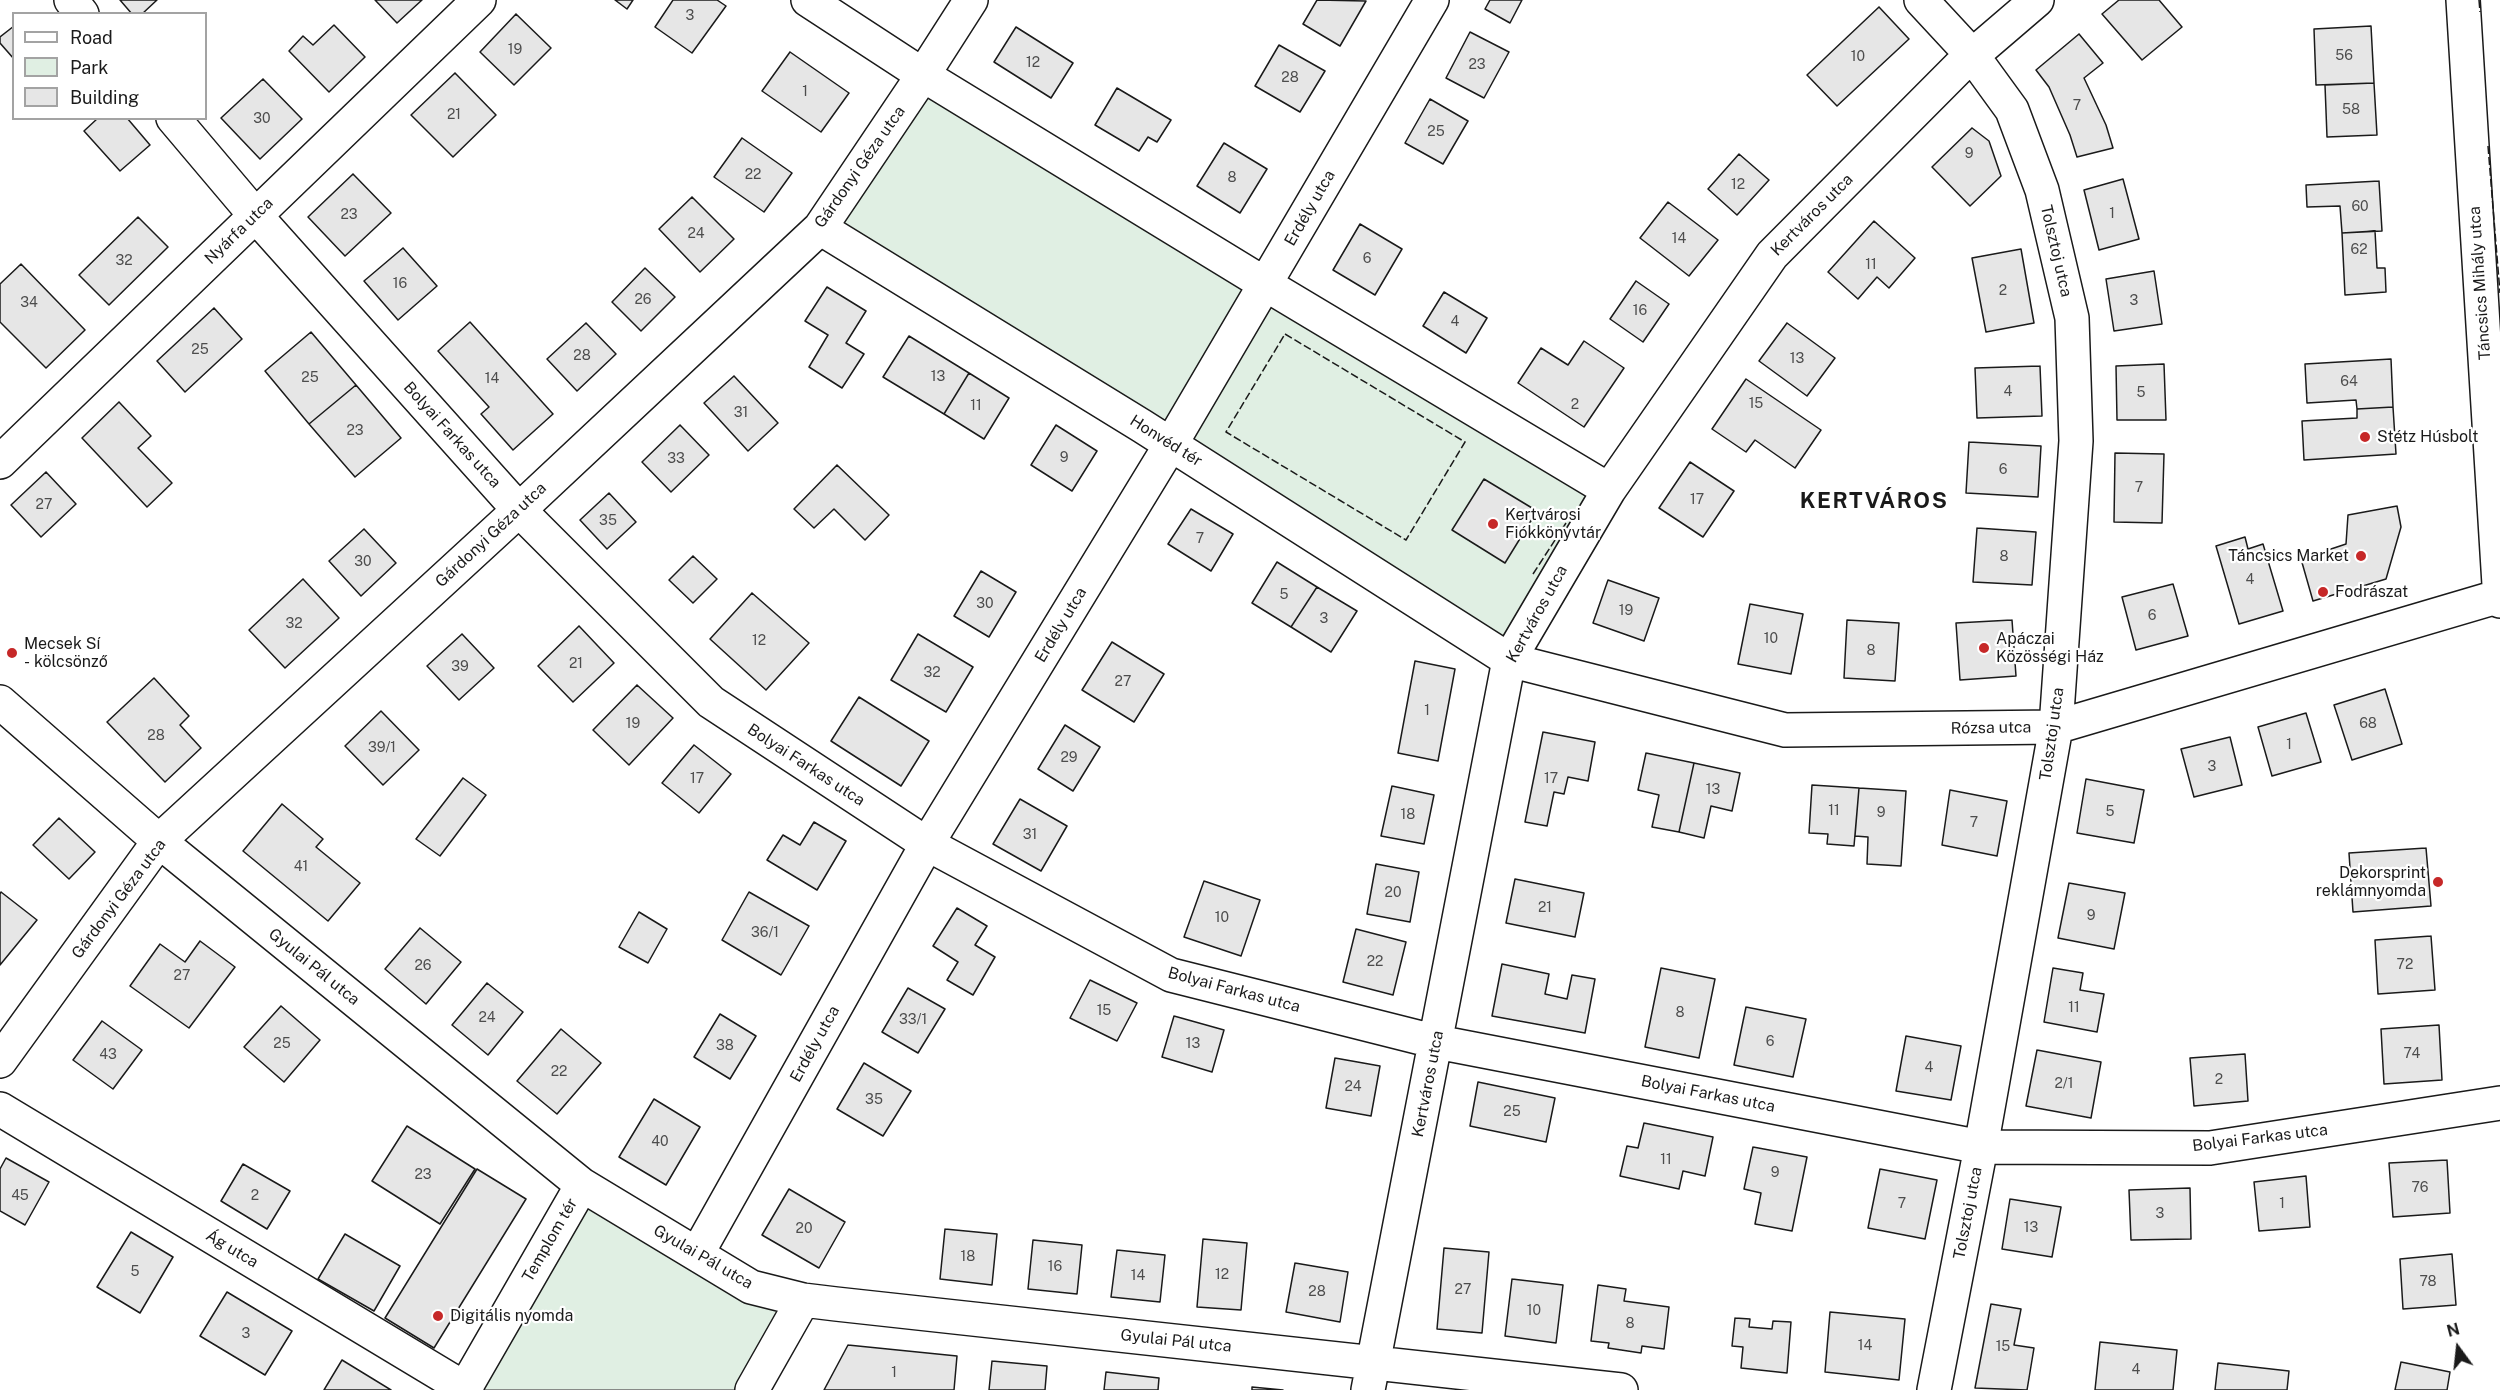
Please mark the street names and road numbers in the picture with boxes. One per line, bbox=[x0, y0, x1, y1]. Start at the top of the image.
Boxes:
street label: Gárdonyi Géza utca bbox=[811, 102, 909, 232]
street label: Erdély utca bbox=[1281, 167, 1339, 249]
street label: Kertváros utca bbox=[1767, 170, 1857, 260]
street label: Nyárfa utca bbox=[201, 194, 277, 268]
street label: Tolsztoj utca bbox=[2036, 203, 2076, 299]
street label: Táncsics Mihály utca bbox=[2465, 206, 2495, 360]
street label: Bolyai Farkas utca bbox=[399, 378, 505, 492]
street label: Honvéd tér bbox=[1126, 411, 1206, 471]
street label: Gárdonyi Géza utca bbox=[432, 479, 550, 591]
street label: Kertváros utca bbox=[1502, 562, 1572, 666]
street label: Erdély utca bbox=[1031, 584, 1091, 666]
street label: Tolsztoj utca bbox=[2036, 686, 2068, 782]
street label: Rózsa utca bbox=[1950, 718, 2032, 738]
street label: Bolyai Farkas utca bbox=[744, 720, 868, 810]
street label: Gárdonyi Géza utca bbox=[68, 836, 170, 962]
street label: Gyulai Pál utca bbox=[265, 924, 363, 1010]
street label: Bolyai Farkas utca bbox=[1166, 963, 1302, 1017]
street label: Erdély utca bbox=[786, 1003, 844, 1085]
street label: Kertváros utca bbox=[1408, 1029, 1448, 1139]
street label: Bolyai Farkas utca bbox=[1639, 1072, 1777, 1116]
street label: Bolyai Farkas utca bbox=[2191, 1120, 2329, 1156]
street label: Tolsztoj utca bbox=[1950, 1165, 1986, 1261]
street label: Templom tér bbox=[518, 1195, 582, 1285]
street label: Gyulai Pál utca bbox=[650, 1221, 756, 1293]
street label: Ág utca bbox=[202, 1226, 262, 1272]
street label: Gyulai Pál utca bbox=[1120, 1326, 1232, 1356]

